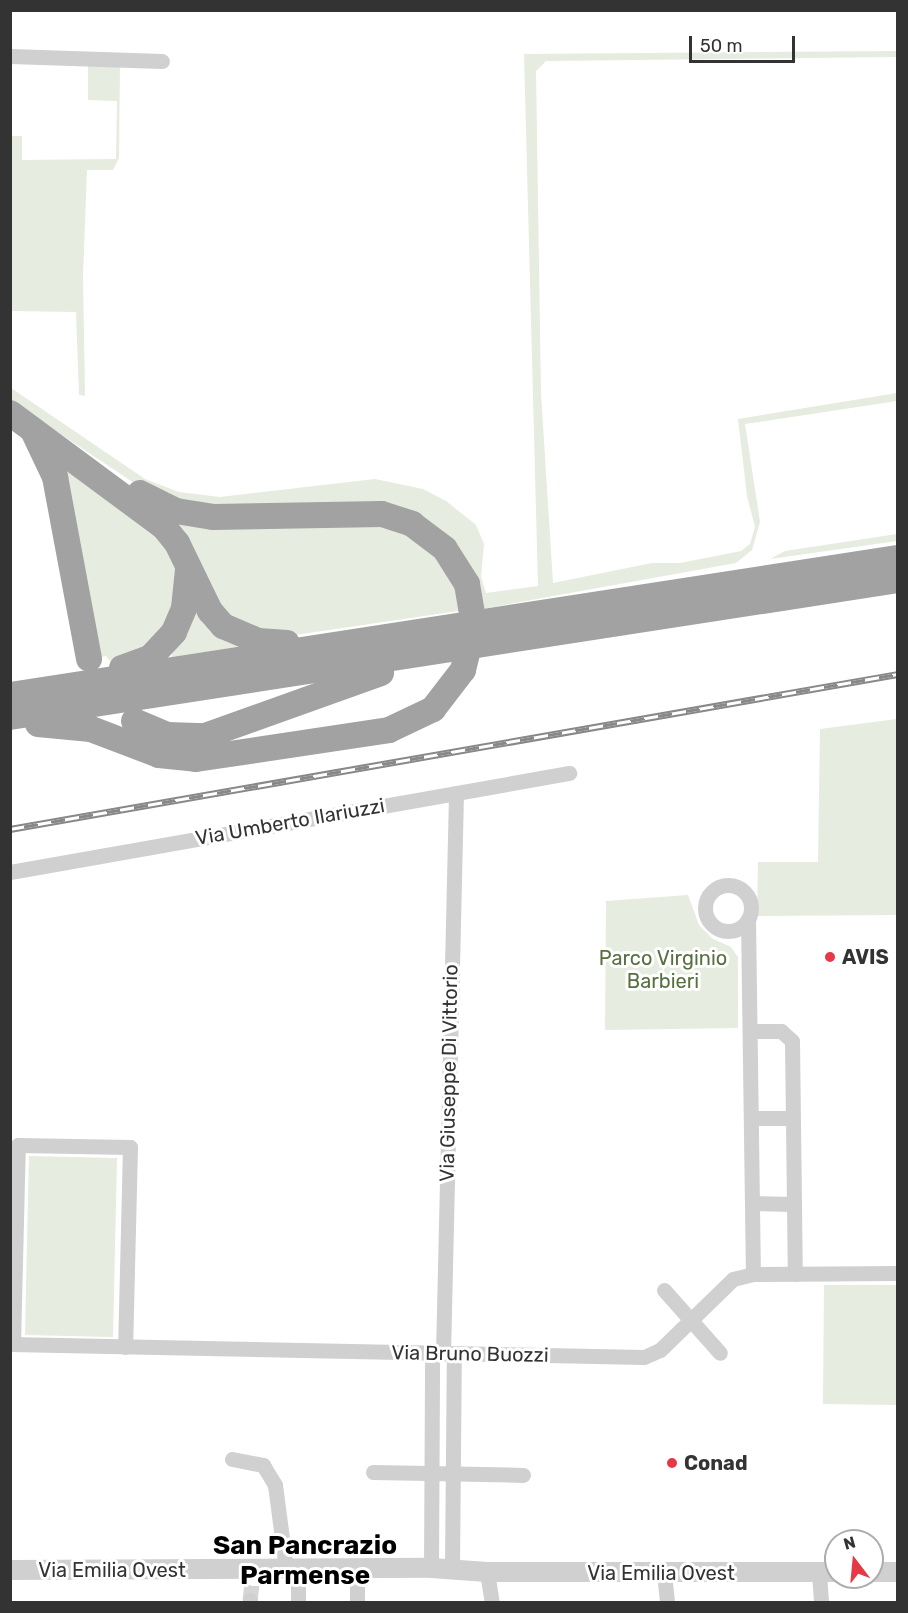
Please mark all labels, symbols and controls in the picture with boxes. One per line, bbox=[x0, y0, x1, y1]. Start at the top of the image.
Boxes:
scale bar bbox=[692, 24, 798, 62]
text: 50 m bbox=[700, 35, 743, 57]
street label: Via Umberto Ilariuzzi bbox=[194, 794, 386, 850]
place label: AVIS bbox=[842, 945, 889, 969]
park label: Parco Virginio Barbieri bbox=[599, 947, 727, 994]
marker: AVIS bbox=[823, 950, 837, 964]
street label: Via Giuseppe Di Vittorio bbox=[435, 964, 463, 1182]
street label: Via Bruno Buozzi bbox=[391, 1341, 549, 1367]
place label: Conad bbox=[684, 1451, 748, 1475]
marker: Conad bbox=[665, 1456, 679, 1470]
north arrow bbox=[824, 1529, 884, 1589]
district label: San Pancrazio Parmense bbox=[213, 1530, 397, 1592]
text: N bbox=[841, 1532, 858, 1554]
street label: Via Emilia Ovest bbox=[38, 1558, 186, 1582]
street label: Via Emilia Ovest bbox=[587, 1561, 735, 1585]

